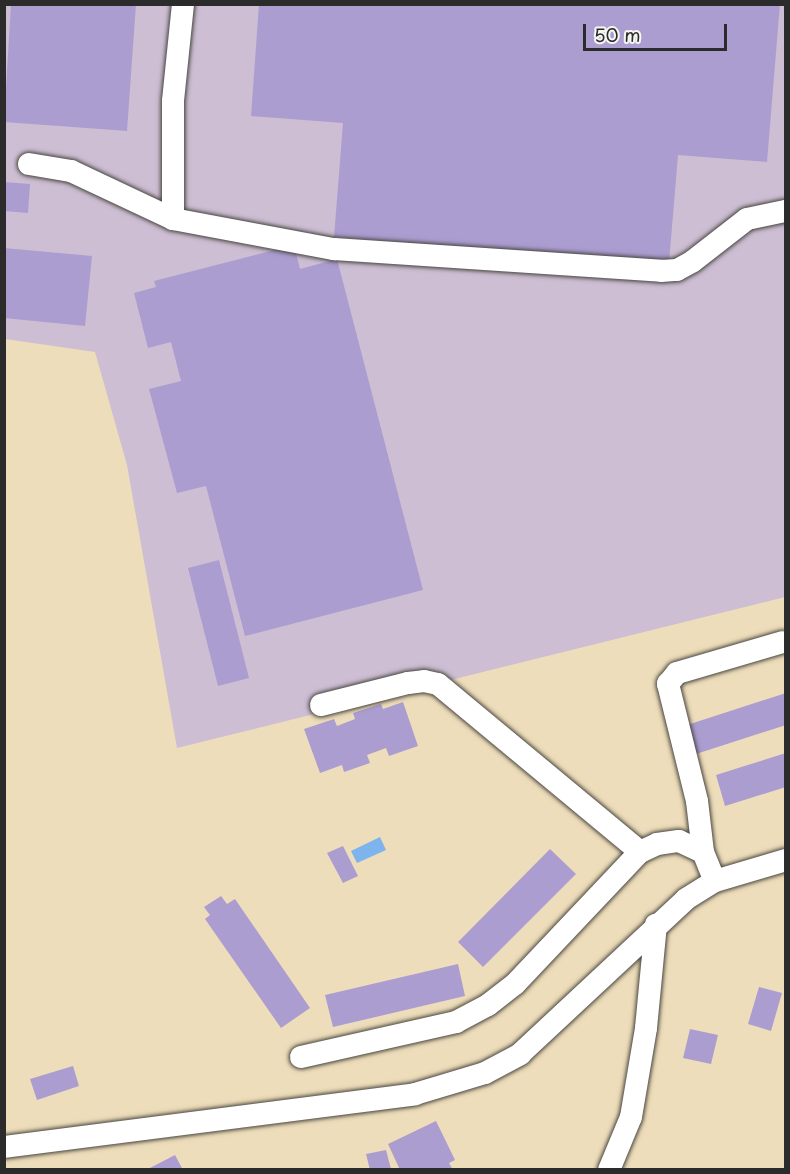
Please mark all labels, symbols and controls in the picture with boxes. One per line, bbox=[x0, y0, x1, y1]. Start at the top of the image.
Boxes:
scale bar bbox=[586, 12, 730, 50]
text: 50 m bbox=[594, 21, 641, 48]

